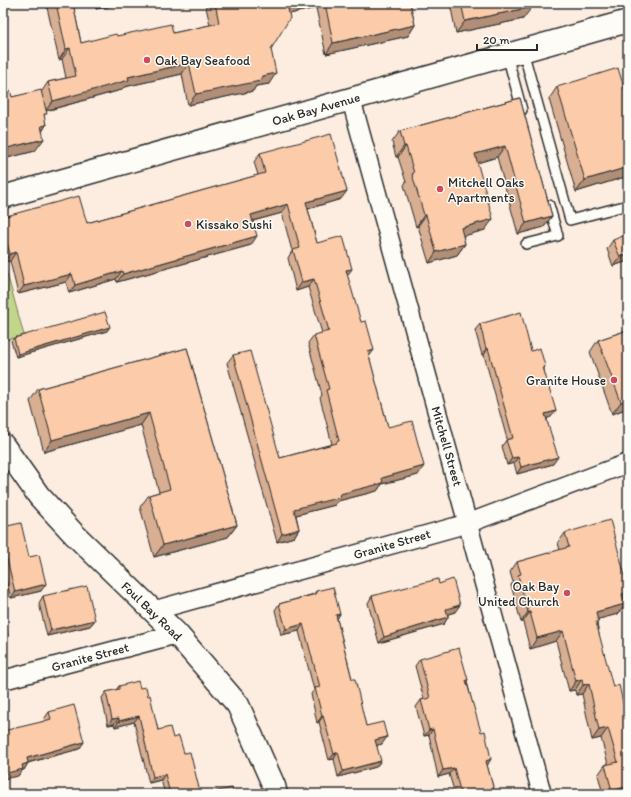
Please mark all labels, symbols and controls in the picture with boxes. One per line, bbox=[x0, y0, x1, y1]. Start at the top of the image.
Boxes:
scale bar bbox=[477, 26, 537, 52]
text: 20 m bbox=[483, 33, 510, 47]
place label: Oak Bay Seafood bbox=[155, 53, 250, 68]
marker: Oak Bay Seafood bbox=[142, 55, 152, 65]
street label: Oak Bay Avenue bbox=[270, 89, 362, 129]
place label: Mitchell Oaks Apartments bbox=[448, 175, 525, 205]
marker: Mitchell Oaks Apartments bbox=[435, 184, 445, 194]
place label: Kissako Sushi bbox=[196, 217, 272, 232]
marker: Kissako Sushi bbox=[183, 219, 193, 229]
place label: Granite House bbox=[526, 373, 606, 388]
marker: Granite House bbox=[609, 375, 619, 385]
street label: Mitchell Street bbox=[428, 404, 466, 488]
street label: Granite Street bbox=[352, 526, 432, 562]
street label: Foul Bay Road bbox=[118, 578, 186, 644]
place label: Oak Bay United Church bbox=[478, 579, 559, 609]
marker: Oak Bay United Church bbox=[562, 588, 572, 598]
street label: Granite Street bbox=[50, 639, 130, 675]

